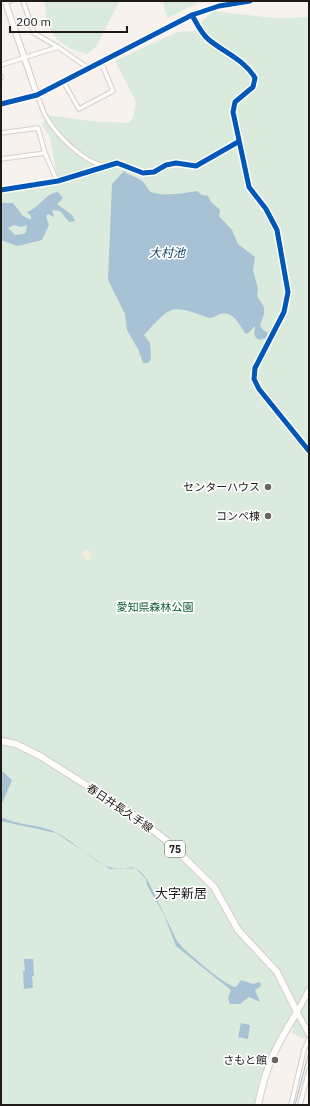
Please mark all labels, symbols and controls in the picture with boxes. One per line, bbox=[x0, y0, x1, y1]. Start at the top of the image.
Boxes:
scale bar bbox=[10, 8, 127, 34]
text: 200 m bbox=[16, 14, 51, 29]
water label: 大村池 bbox=[149, 245, 186, 260]
place label: センターハウス bbox=[183, 480, 260, 494]
marker: センターハウス bbox=[263, 482, 273, 492]
place label: コンペ棟 bbox=[216, 509, 260, 523]
marker: コンペ棟 bbox=[263, 511, 273, 521]
park label: 愛知県森林公園 bbox=[117, 600, 194, 614]
street label: 春日井長久手線 bbox=[84, 781, 156, 835]
road number: 75 bbox=[165, 841, 185, 857]
district label: 大字新居 bbox=[155, 885, 207, 902]
place label: さもと館 bbox=[223, 1053, 267, 1067]
marker: さもと館 bbox=[270, 1055, 280, 1065]

